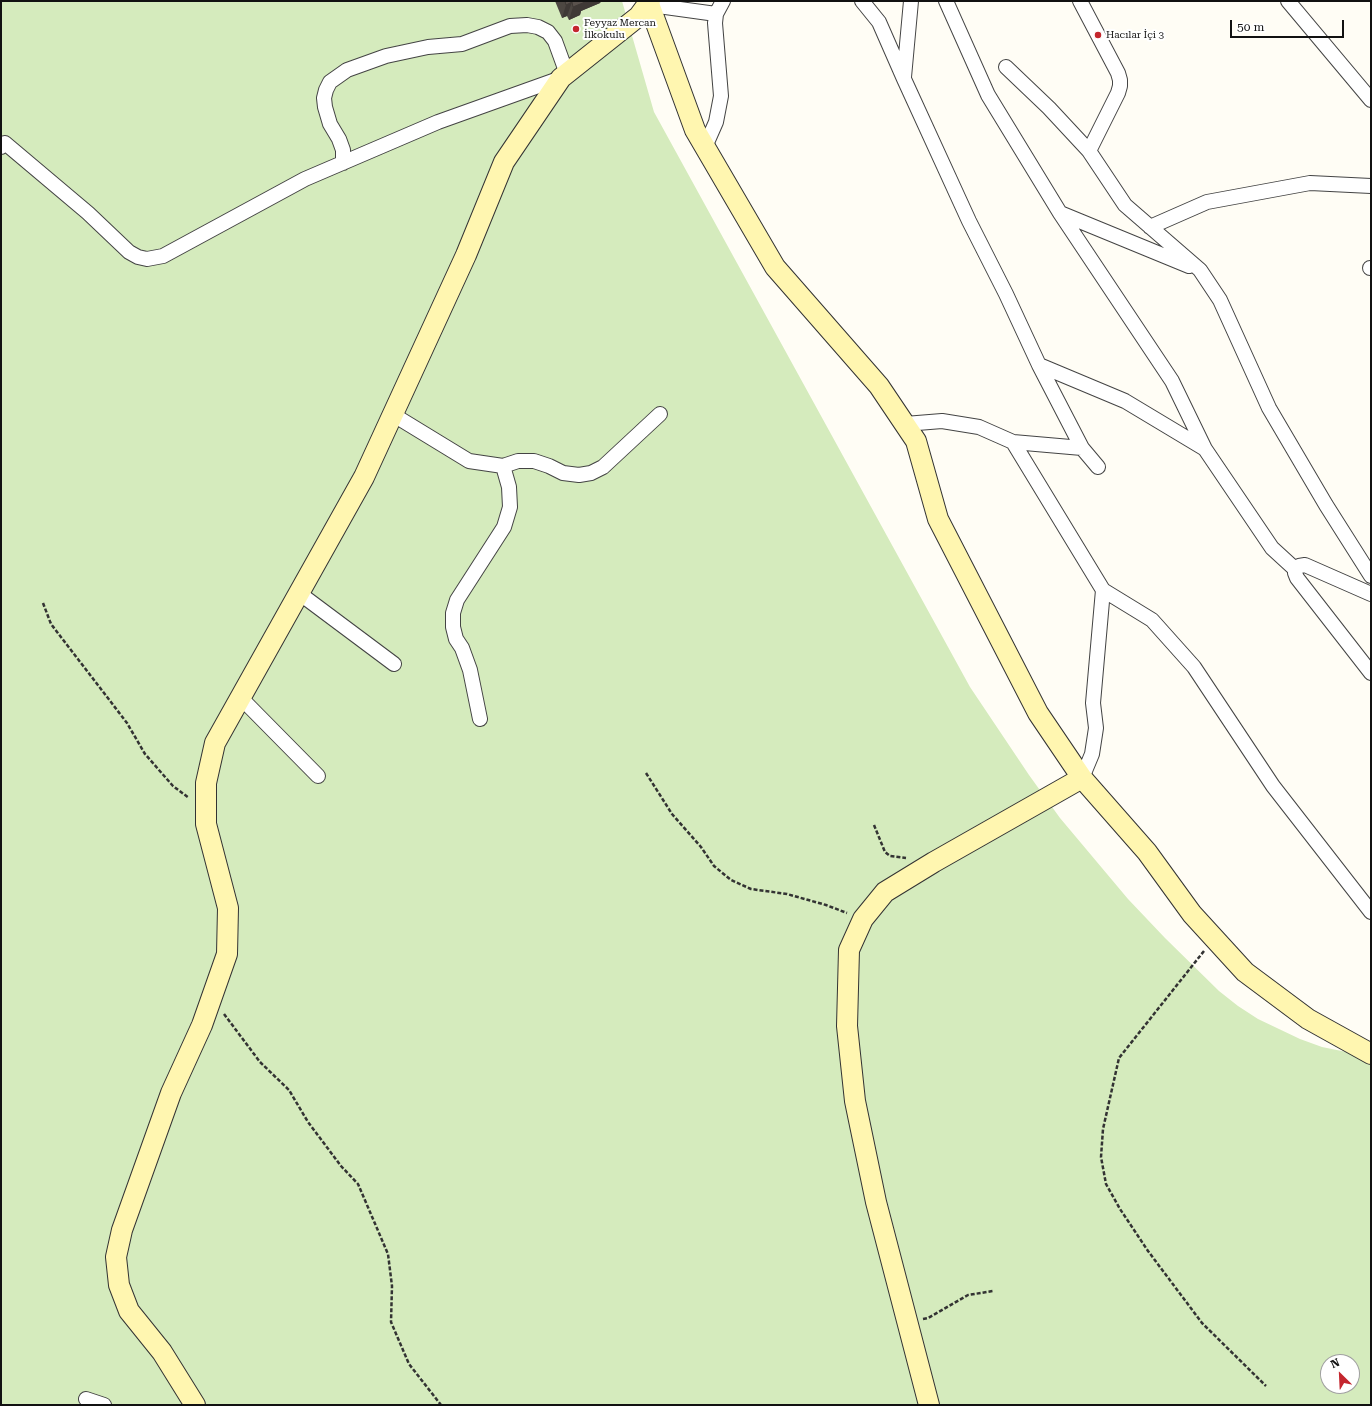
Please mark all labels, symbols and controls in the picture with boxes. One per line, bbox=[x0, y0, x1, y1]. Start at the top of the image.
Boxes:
scale bar bbox=[1232, 12, 1346, 38]
place label: Feyyaz Mercan İlkokulu bbox=[584, 17, 656, 40]
text: 50 m bbox=[1237, 20, 1264, 34]
marker: Feyyaz Mercan İlkokulu bbox=[571, 24, 581, 34]
place label: Hacılar İçi 3 bbox=[1106, 29, 1164, 41]
marker: Hacılar İçi 3 bbox=[1093, 30, 1103, 40]
north arrow bbox=[1320, 1354, 1360, 1394]
text: N bbox=[1329, 1356, 1342, 1371]

